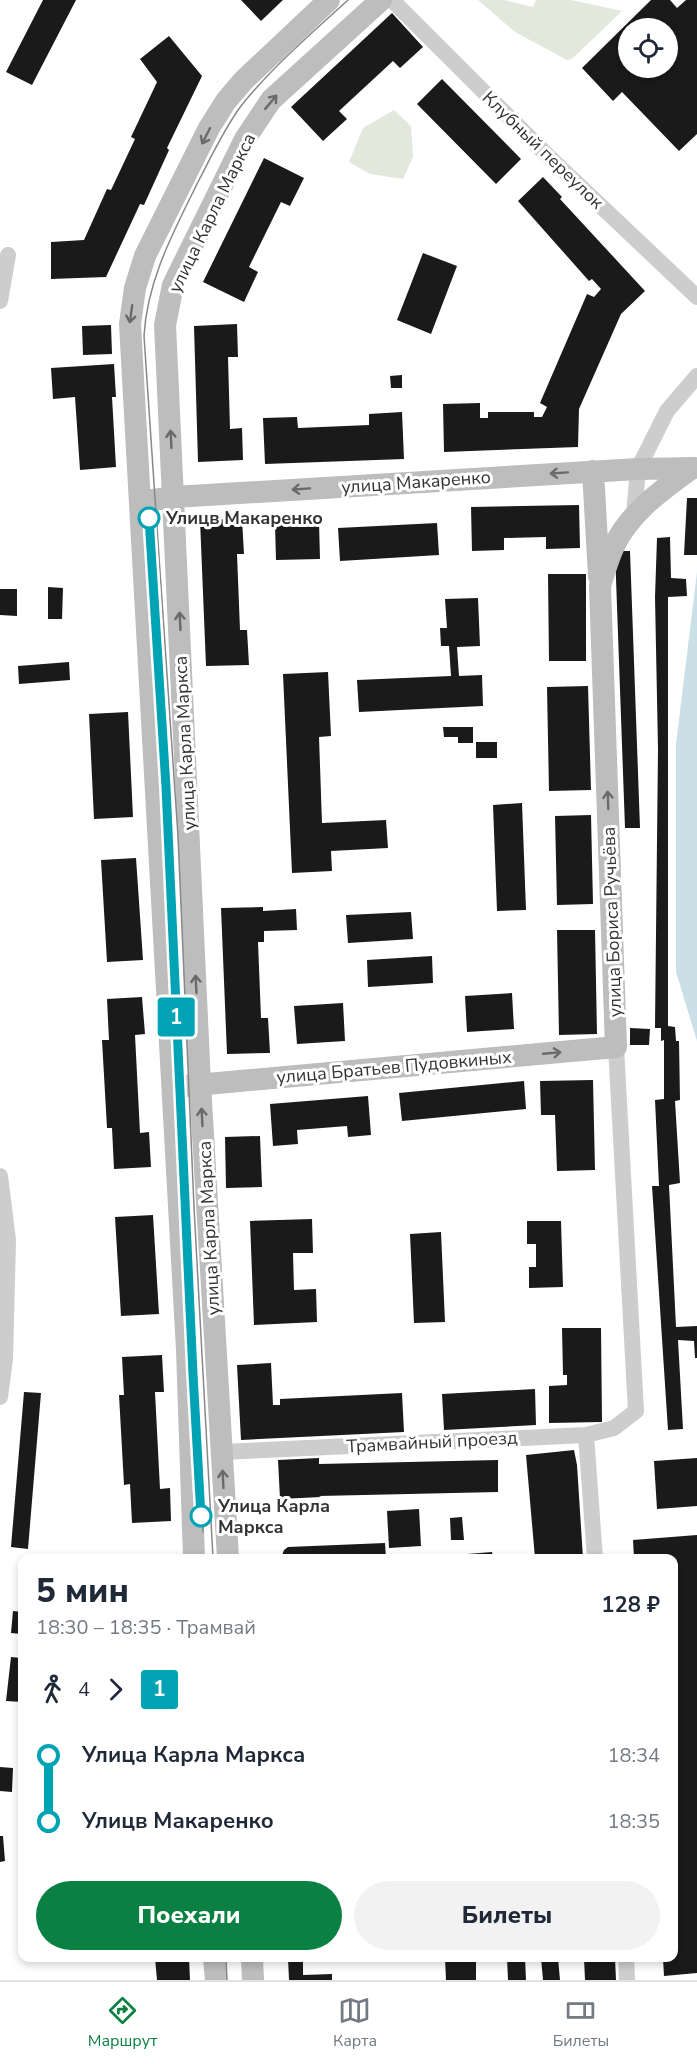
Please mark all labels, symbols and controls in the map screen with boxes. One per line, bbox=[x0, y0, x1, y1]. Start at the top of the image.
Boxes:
map controls bbox=[618, 18, 678, 78]
button: locate bbox=[618, 18, 678, 78]
street label: Клубный переулок bbox=[477, 86, 609, 215]
one-way arrow bbox=[265, 94, 278, 110]
one-way arrow bbox=[199, 126, 211, 144]
street label: улица Карла Маркса bbox=[163, 129, 261, 297]
one-way arrow bbox=[125, 304, 136, 324]
one-way arrow bbox=[166, 429, 177, 449]
street label: улица Макаренко bbox=[340, 465, 492, 499]
one-way arrow bbox=[549, 468, 569, 479]
one-way arrow bbox=[292, 484, 312, 495]
place label: Улицв Макаренко bbox=[165, 506, 323, 530]
marker: Улицв Макаренко bbox=[138, 507, 160, 529]
one-way arrow bbox=[174, 611, 185, 631]
street label: улица Карла Маркса bbox=[168, 655, 202, 831]
one-way arrow bbox=[602, 790, 613, 810]
street label: улица Бориса Ручьёва bbox=[597, 826, 627, 1018]
one-way arrow bbox=[190, 974, 202, 994]
line badge: 1 bbox=[156, 998, 195, 1036]
text: 1 bbox=[170, 1003, 182, 1031]
street label: улица Братьев Пудовкиных bbox=[276, 1045, 513, 1089]
one-way arrow bbox=[541, 1047, 561, 1058]
one-way arrow bbox=[197, 1107, 208, 1127]
street label: улица Карла Маркса bbox=[192, 1140, 226, 1316]
street label: Трамвайный проезд bbox=[346, 1426, 519, 1458]
one-way arrow bbox=[218, 1470, 229, 1490]
place label: Улица Карла Маркса bbox=[217, 1494, 330, 1539]
marker: Улица Карла Маркса bbox=[190, 1505, 212, 1527]
text: 5 мин bbox=[36, 1569, 129, 1614]
text: 128 ₽ bbox=[601, 1590, 660, 1620]
text: 18:30 – 18:35 · Трамвай bbox=[36, 1614, 256, 1641]
icon: walk bbox=[36, 1673, 69, 1706]
icon: forward bbox=[99, 1673, 132, 1706]
text: 1 bbox=[153, 1675, 166, 1703]
text: 4 bbox=[78, 1676, 90, 1703]
text: Улица Карла Маркса bbox=[82, 1740, 305, 1770]
text: 18:34 bbox=[607, 1742, 660, 1769]
text: Улицв Макаренко bbox=[82, 1806, 274, 1836]
text: 18:35 bbox=[607, 1808, 660, 1835]
button: Поехали bbox=[36, 1881, 342, 1950]
button: Билеты bbox=[354, 1881, 660, 1950]
tab: Маршрут bbox=[88, 1994, 157, 2052]
tab: Карта bbox=[333, 1994, 377, 2052]
tab: Билеты bbox=[553, 1994, 609, 2052]

